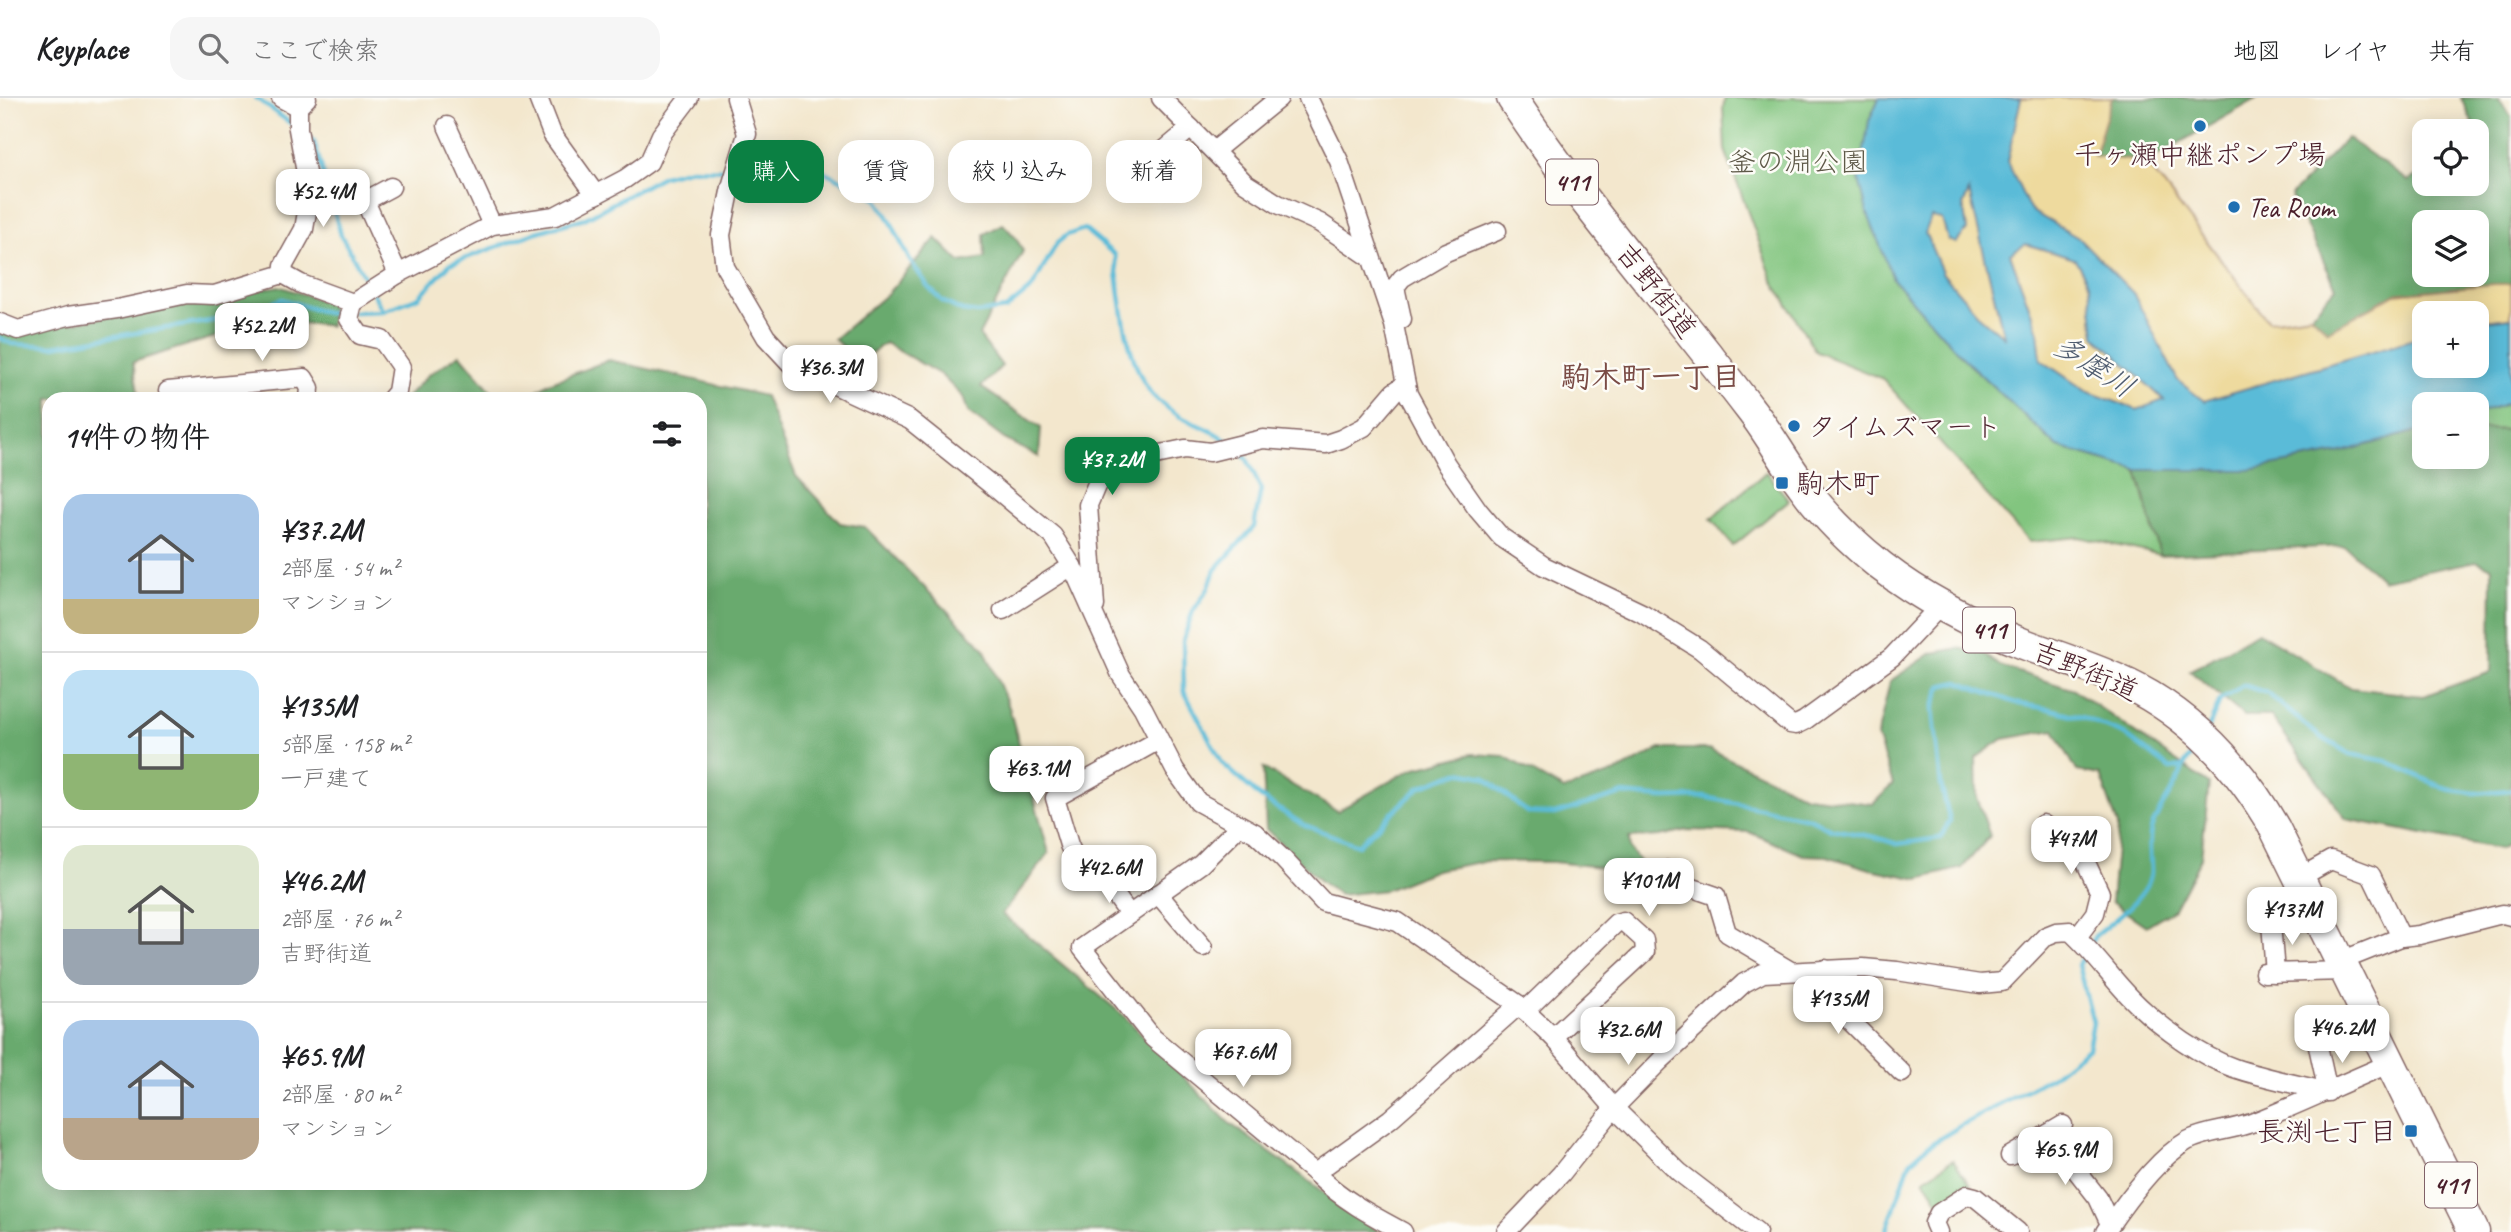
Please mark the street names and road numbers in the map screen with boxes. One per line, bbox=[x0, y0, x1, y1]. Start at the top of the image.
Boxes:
road number: 411 bbox=[1546, 159, 1598, 204]
street label: 吉野街道 bbox=[1608, 235, 1705, 345]
road number: 411 bbox=[1963, 608, 2015, 652]
street label: 吉野街道 bbox=[2027, 632, 2144, 708]
road number: 411 bbox=[2425, 1162, 2477, 1208]

